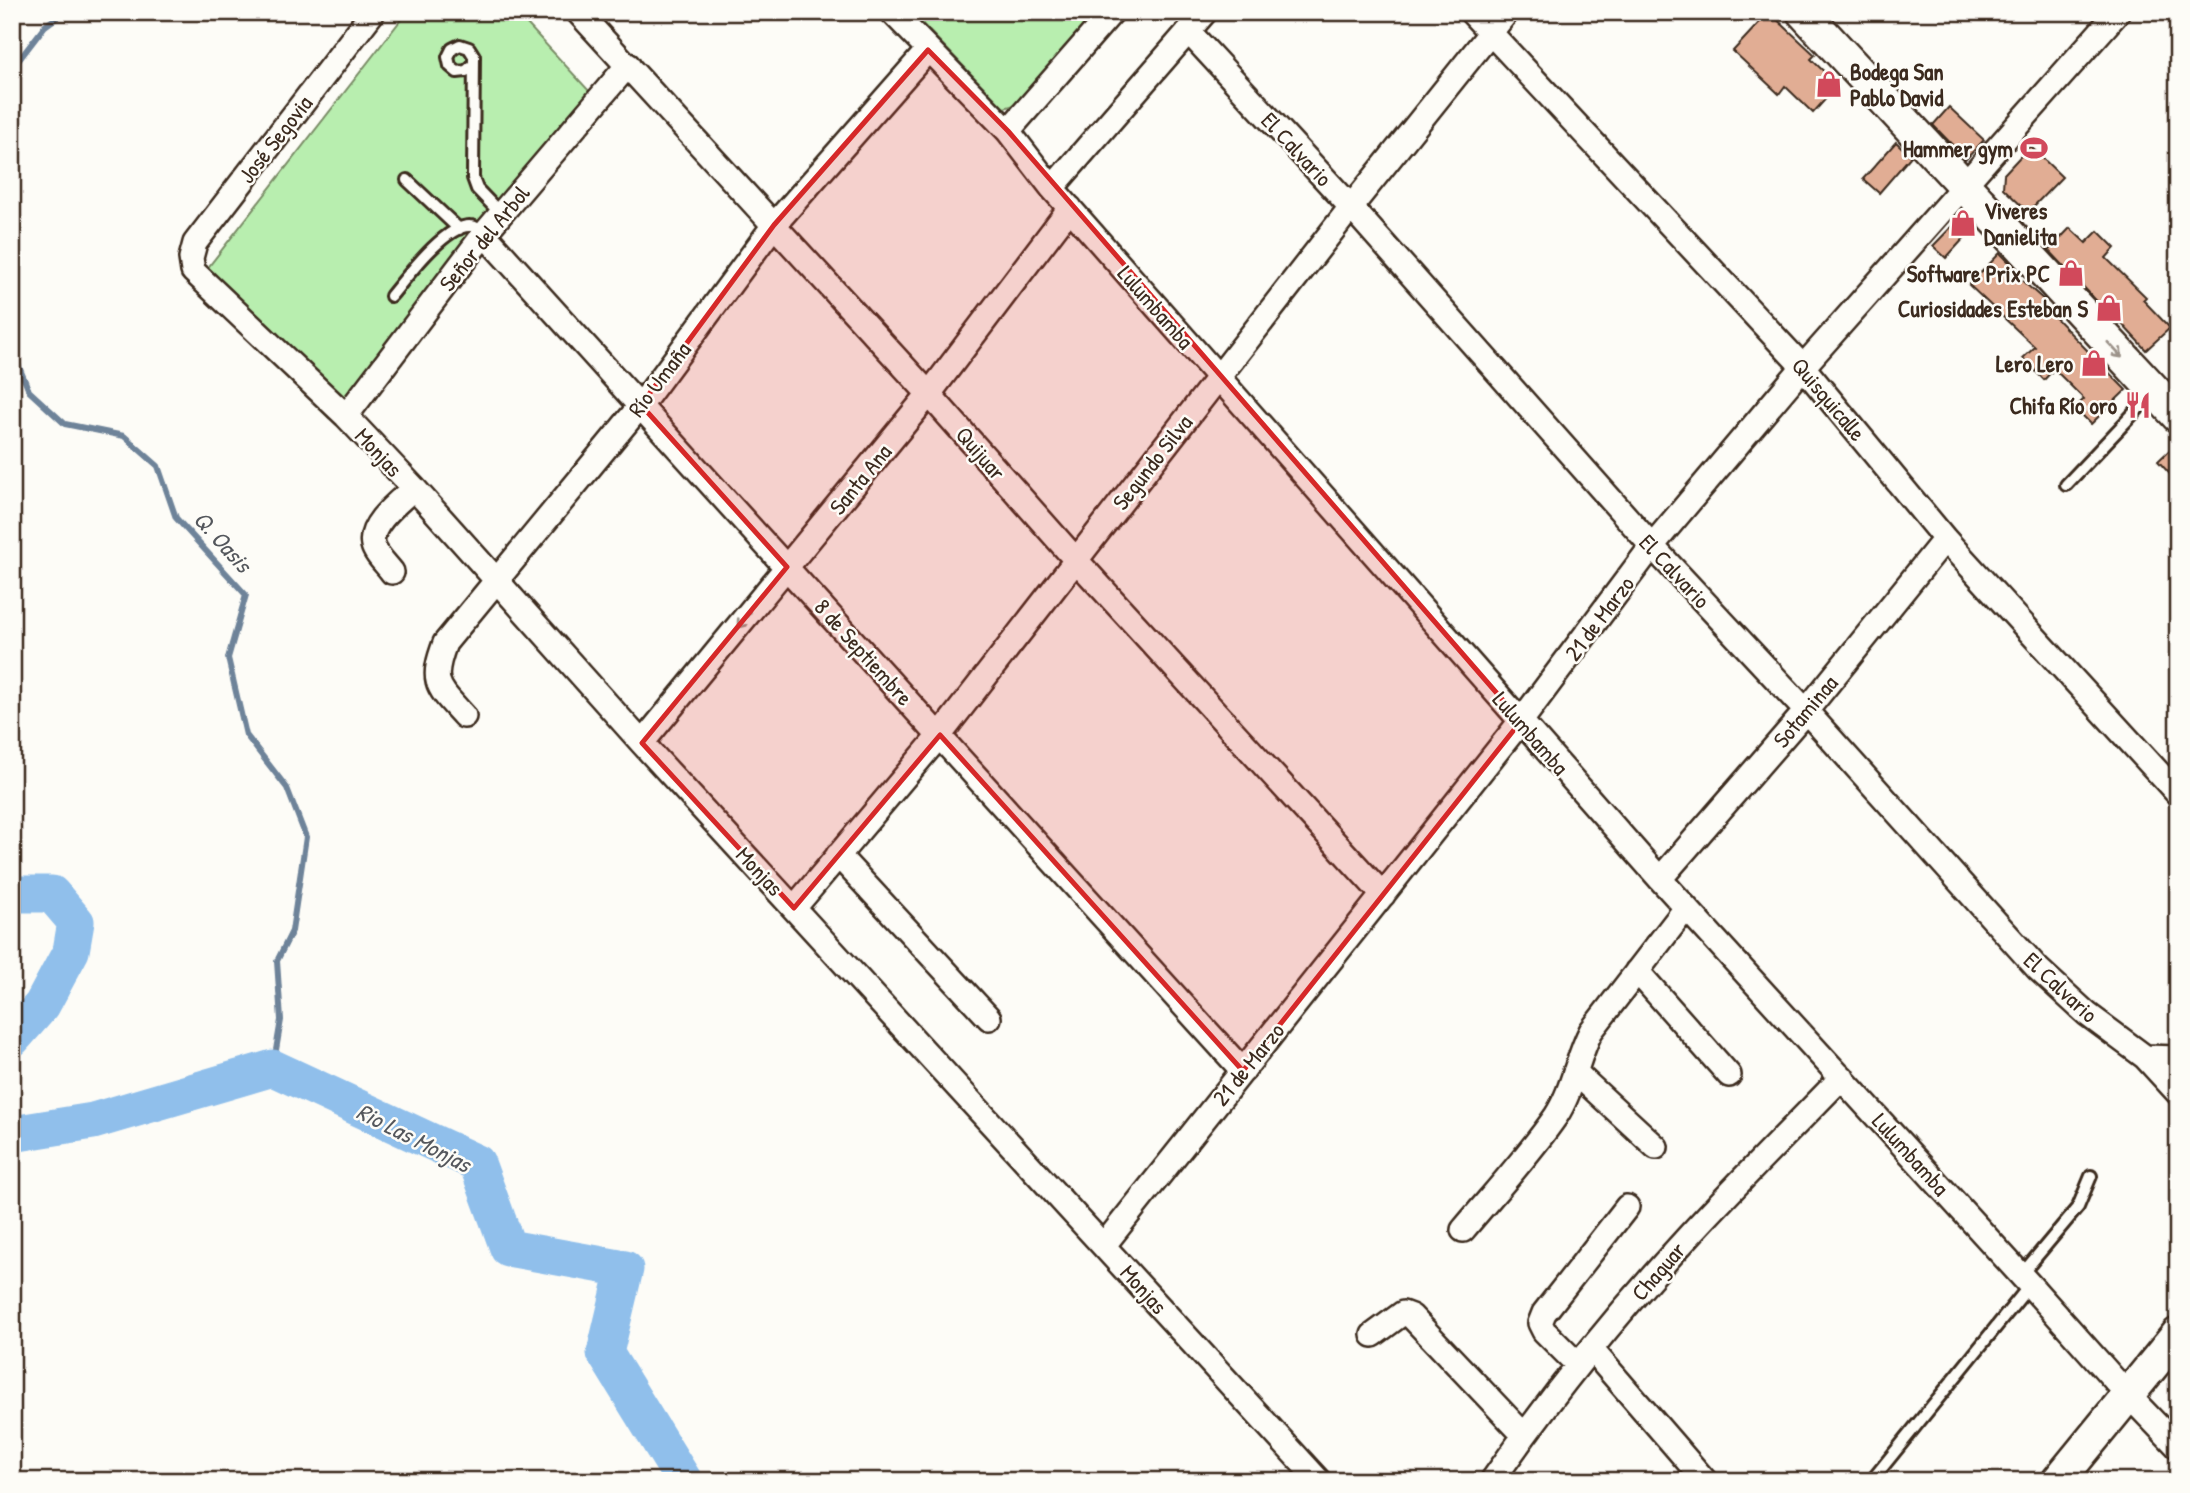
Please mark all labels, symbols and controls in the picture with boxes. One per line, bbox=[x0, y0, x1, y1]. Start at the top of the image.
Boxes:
place label: Bodega San Pablo David bbox=[1850, 56, 1944, 113]
shop icon: Bodega San Pablo David bbox=[1814, 69, 1844, 99]
street label: José Segovia bbox=[231, 89, 319, 189]
street label: El Calvario bbox=[1255, 105, 1339, 193]
place label: Hammer gym bbox=[1903, 133, 2013, 165]
sports icon: Hammer gym bbox=[2019, 133, 2049, 163]
street label: Señor del Arbol bbox=[432, 178, 537, 297]
place label: Viveres Danielita bbox=[1984, 195, 2057, 252]
shop icon: Viveres Danielita bbox=[1948, 208, 1978, 238]
place label: Software Prix PC bbox=[1907, 258, 2050, 289]
shop icon: Software Prix PC bbox=[2056, 258, 2086, 288]
street label: Lulumbamba bbox=[1111, 259, 1201, 355]
place label: Curiosidades Esteban S bbox=[1898, 293, 2088, 324]
shop icon: Curiosidades Esteban S bbox=[2094, 293, 2124, 323]
street label: Río Umaña bbox=[620, 335, 698, 423]
one-way arrow bbox=[2107, 341, 2124, 358]
place label: Lero Lero bbox=[1996, 348, 2074, 379]
shop icon: Lero Lero bbox=[2079, 348, 2109, 378]
street label: Quisquicalle bbox=[1785, 351, 1873, 447]
place label: Chifa Río oro bbox=[2009, 390, 2118, 421]
restaurant icon: Chifa Río oro bbox=[2123, 390, 2153, 420]
street label: Segundo Silva bbox=[1105, 408, 1199, 516]
street label: Quijuar bbox=[949, 419, 1013, 487]
street label: Monjas bbox=[348, 421, 410, 483]
street label: Santa Ana bbox=[822, 437, 898, 521]
water label: Q. Oasis bbox=[187, 503, 261, 581]
street label: El Calvario bbox=[1633, 527, 1717, 615]
street label: 21 de Marzo bbox=[1557, 569, 1641, 667]
street label: 8 de Septiembre bbox=[808, 592, 920, 712]
one-way arrow bbox=[736, 610, 752, 628]
street label: Sotaminaa bbox=[1765, 668, 1845, 754]
street label: Lulumbamba bbox=[1486, 685, 1576, 781]
street label: Monjas bbox=[729, 840, 791, 902]
street label: El Calvario bbox=[2017, 945, 2105, 1029]
street label: 21 de Marzo bbox=[1205, 1016, 1291, 1112]
water label: Rio Las Monjas bbox=[352, 1095, 479, 1181]
street label: Lulumbamba bbox=[1866, 1106, 1956, 1202]
street label: Chaguar bbox=[1624, 1235, 1692, 1307]
street label: Monjas bbox=[1114, 1258, 1175, 1321]

